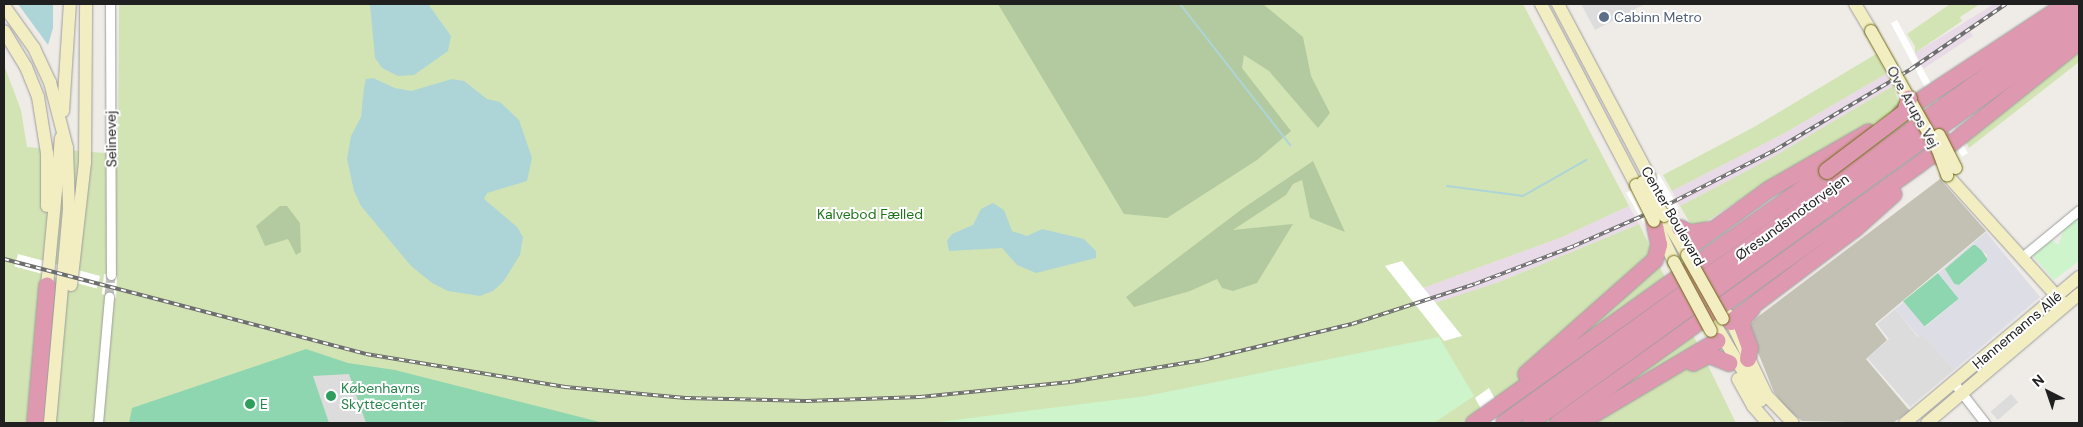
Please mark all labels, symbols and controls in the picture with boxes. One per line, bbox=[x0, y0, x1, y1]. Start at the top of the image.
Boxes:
place label: Cabinn Metro bbox=[1614, 9, 1702, 25]
marker: Cabinn Metro bbox=[1598, 11, 1610, 23]
street label: Ove Arups Vej bbox=[1884, 63, 1942, 151]
street label: Selinevej bbox=[102, 111, 120, 167]
street label: Center Boulevard bbox=[1638, 163, 1708, 269]
street label: Øresundsmotorvejen bbox=[1732, 170, 1852, 264]
park label: Kalvebod Fælled bbox=[817, 206, 923, 222]
street label: Hannemanns Allé bbox=[1969, 288, 2065, 372]
north arrow bbox=[2023, 367, 2073, 417]
text: N bbox=[2028, 371, 2048, 391]
place label: Københavns Skyttecenter bbox=[341, 380, 425, 412]
marker: Københavns Skyttecenter bbox=[325, 390, 337, 402]
place label: E bbox=[260, 396, 268, 412]
marker: E bbox=[244, 398, 256, 410]

